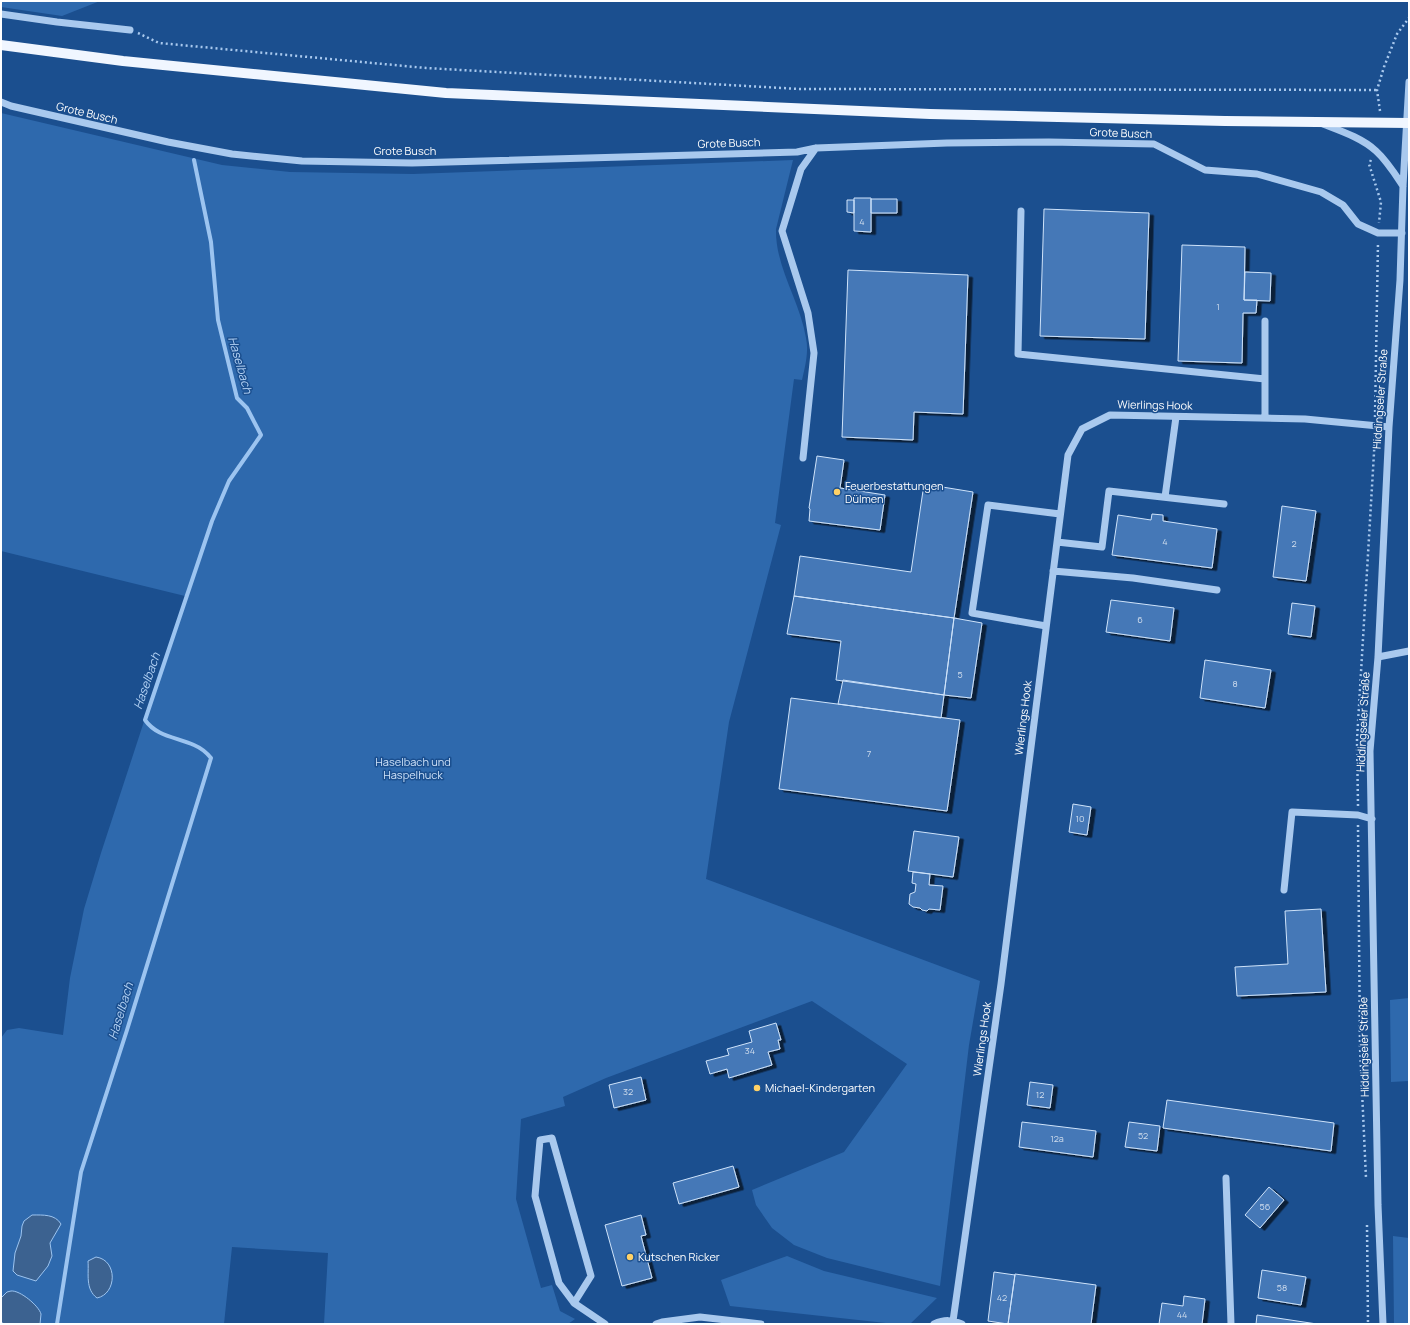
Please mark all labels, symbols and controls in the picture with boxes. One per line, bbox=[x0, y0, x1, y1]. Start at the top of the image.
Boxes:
street label: Grote Busch bbox=[55, 98, 119, 127]
street label: Grote Busch bbox=[1089, 124, 1153, 141]
street label: Grote Busch bbox=[697, 134, 761, 151]
street label: Grote Busch bbox=[374, 143, 436, 158]
house number: 4 bbox=[859, 215, 865, 228]
house number: 1 bbox=[1216, 300, 1220, 313]
water label: Haselbach bbox=[224, 334, 257, 396]
street label: Hiddingseler Straße bbox=[1369, 348, 1391, 449]
street label: Wierlings Hook bbox=[1117, 396, 1193, 413]
place label: Feuerbestattungen Dülmen bbox=[845, 478, 944, 506]
marker: Feuerbestattungen Dülmen bbox=[832, 487, 842, 497]
house number: 4 bbox=[1162, 535, 1168, 548]
house number: 2 bbox=[1291, 537, 1297, 550]
house number: 6 bbox=[1137, 613, 1143, 626]
water label: Haselbach bbox=[129, 650, 164, 711]
house number: 5 bbox=[957, 668, 963, 681]
street label: Hiddingseler Straße bbox=[1352, 671, 1373, 772]
house number: 8 bbox=[1232, 677, 1238, 690]
street label: Wierlings Hook bbox=[1010, 679, 1035, 756]
house number: 7 bbox=[867, 747, 872, 760]
park label: Haselbach und Haspelhuck bbox=[375, 754, 451, 782]
house number: 10 bbox=[1076, 812, 1085, 825]
water label: Haselbach bbox=[104, 980, 137, 1041]
street label: Hiddingseler Straße bbox=[1355, 996, 1372, 1097]
street label: Wierlings Hook bbox=[969, 1000, 994, 1077]
house number: 34 bbox=[745, 1044, 755, 1057]
place label: Michael-Kindergarten bbox=[765, 1080, 875, 1095]
marker: Michael-Kindergarten bbox=[752, 1083, 762, 1093]
house number: 32 bbox=[623, 1085, 633, 1098]
house number: 12 bbox=[1036, 1088, 1044, 1101]
house number: 52 bbox=[1138, 1129, 1148, 1142]
house number: 12a bbox=[1050, 1132, 1064, 1145]
house number: 56 bbox=[1260, 1200, 1271, 1213]
place label: Kutschen Ricker bbox=[638, 1249, 720, 1264]
marker: Kutschen Ricker bbox=[625, 1252, 635, 1262]
house number: 58 bbox=[1277, 1281, 1287, 1294]
house number: 42 bbox=[997, 1291, 1007, 1304]
house number: 44 bbox=[1177, 1308, 1187, 1321]

